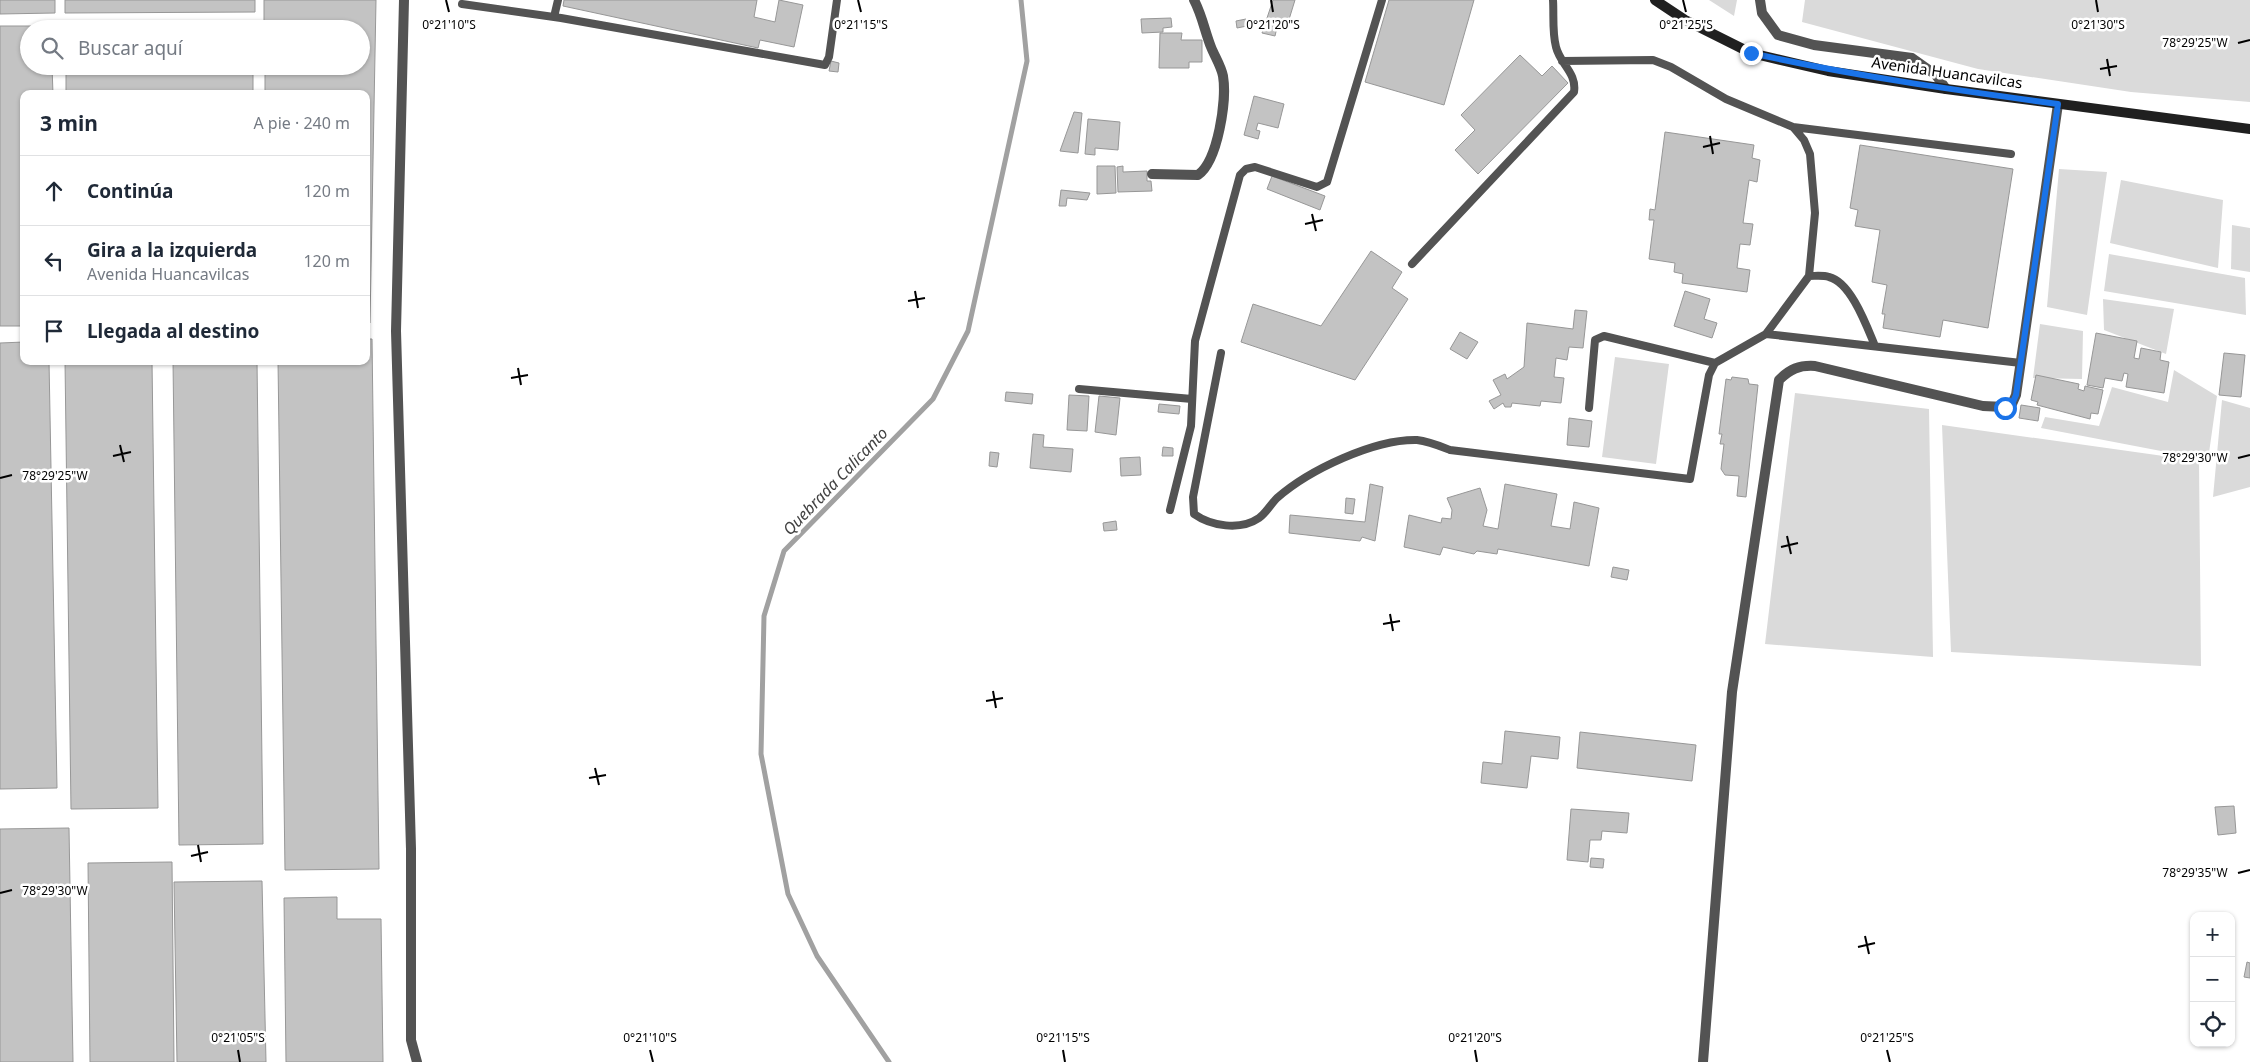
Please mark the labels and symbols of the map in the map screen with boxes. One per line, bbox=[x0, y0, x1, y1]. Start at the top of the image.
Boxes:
text: 0°21'10"S bbox=[422, 16, 476, 33]
text: 0°21'15"S bbox=[834, 16, 888, 33]
text: 0°21'20"S bbox=[1246, 16, 1300, 33]
text: 0°21'25"S bbox=[1659, 16, 1713, 33]
text: 0°21'30"S bbox=[2071, 16, 2125, 33]
text: 78°29'25"W bbox=[2162, 34, 2228, 51]
route end bbox=[1740, 42, 1763, 65]
street label: Avenida Huancavilcas bbox=[1870, 52, 2024, 93]
route start bbox=[1994, 397, 2017, 420]
water label: Quebrada Calicanto bbox=[778, 422, 892, 540]
text: 78°29'30"W bbox=[2162, 449, 2228, 466]
text: 78°29'25"W bbox=[22, 467, 88, 484]
text: 78°29'35"W bbox=[2162, 864, 2228, 881]
text: 78°29'30"W bbox=[22, 882, 88, 899]
text: 0°21'05"S bbox=[211, 1029, 265, 1046]
text: 0°21'10"S bbox=[623, 1029, 677, 1046]
text: 0°21'15"S bbox=[1036, 1029, 1090, 1046]
text: 0°21'20"S bbox=[1448, 1029, 1502, 1046]
text: 0°21'25"S bbox=[1860, 1029, 1914, 1046]

